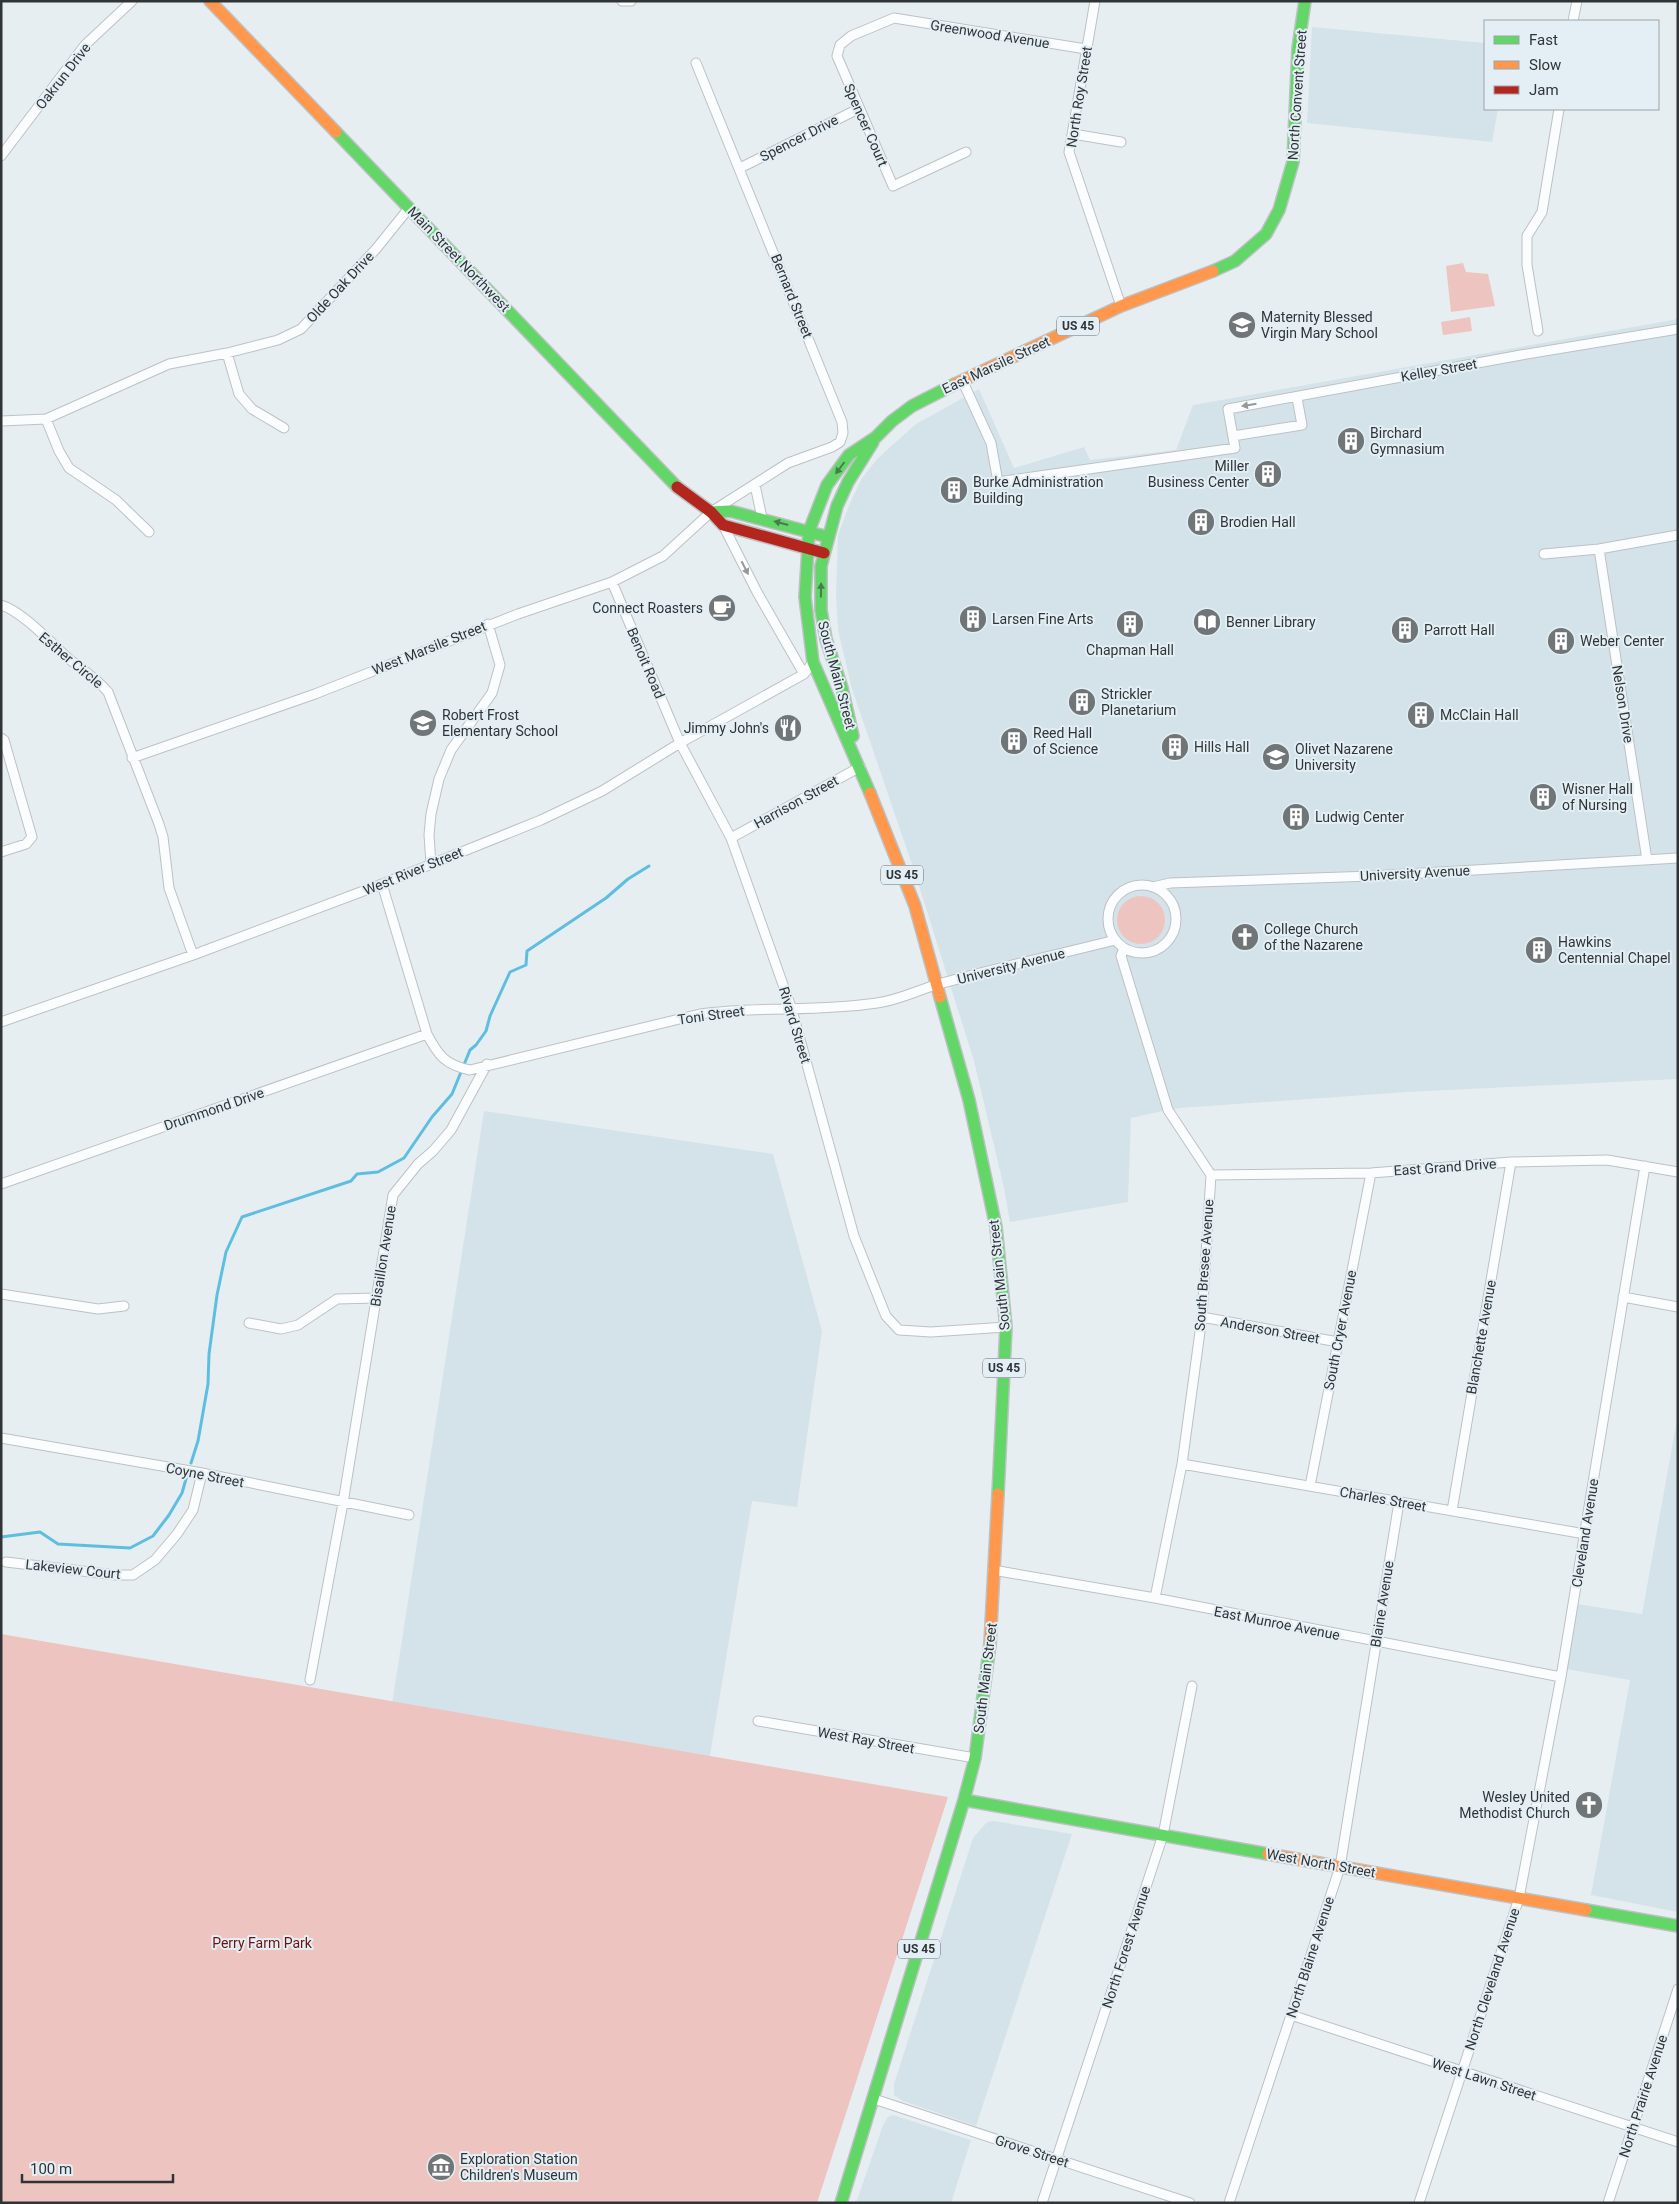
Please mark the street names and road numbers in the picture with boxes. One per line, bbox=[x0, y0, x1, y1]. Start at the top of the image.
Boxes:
street label: Greenwood Avenue bbox=[929, 17, 1051, 51]
street label: North Convent Street bbox=[1284, 29, 1310, 161]
street label: Oakrun Drive bbox=[32, 40, 94, 112]
street label: North Roy Street bbox=[1063, 45, 1095, 149]
street label: Spencer Court bbox=[841, 81, 892, 169]
street label: Spencer Drive bbox=[757, 111, 841, 165]
street label: Main Street Northwest bbox=[405, 203, 514, 315]
street label: Olde Oak Drive bbox=[303, 248, 377, 326]
street label: Bernard Street bbox=[768, 252, 816, 341]
road number: US 45 bbox=[1057, 316, 1099, 336]
street label: East Marsile Street bbox=[939, 333, 1053, 397]
street label: Kelley Street bbox=[1400, 355, 1479, 385]
street label: West Marsile Street bbox=[370, 618, 489, 678]
street label: South Main Street bbox=[815, 619, 859, 731]
street label: Benoit Road bbox=[624, 625, 668, 701]
street label: Esther Circle bbox=[36, 629, 106, 691]
street label: Nelson Drive bbox=[1609, 664, 1637, 744]
street label: Harrison Street bbox=[751, 772, 841, 832]
street label: West River Street bbox=[361, 844, 466, 898]
street label: University Avenue bbox=[1360, 862, 1470, 884]
road number: US 45 bbox=[881, 866, 923, 884]
street label: University Avenue bbox=[956, 945, 1066, 987]
street label: Rivard Street bbox=[776, 985, 814, 1066]
street label: Toni Street bbox=[677, 1002, 746, 1028]
street label: Drummond Drive bbox=[162, 1084, 266, 1134]
street label: East Grand Drive bbox=[1393, 1155, 1497, 1179]
street label: South Bresee Avenue bbox=[1191, 1199, 1217, 1331]
street label: Bisaillon Avenue bbox=[367, 1204, 399, 1308]
street label: South Main Street bbox=[985, 1218, 1013, 1331]
street label: South Cryer Avenue bbox=[1321, 1269, 1359, 1391]
street label: Blanchette Avenue bbox=[1463, 1279, 1499, 1395]
street label: Anderson Street bbox=[1219, 1313, 1321, 1347]
road number: US 45 bbox=[983, 1359, 1025, 1378]
street label: Coyne Street bbox=[165, 1460, 246, 1490]
street label: Cleveland Avenue bbox=[1569, 1477, 1601, 1589]
street label: Charles Street bbox=[1338, 1484, 1428, 1515]
street label: Lakeview Court bbox=[25, 1556, 122, 1582]
street label: Blaine Avenue bbox=[1367, 1560, 1397, 1648]
street label: East Munroe Avenue bbox=[1213, 1603, 1341, 1643]
street label: South Main Street bbox=[970, 1621, 1000, 1734]
street label: West Ray Street bbox=[816, 1724, 916, 1756]
street label: West North Street bbox=[1265, 1846, 1377, 1881]
street label: North Forest Avenue bbox=[1099, 1884, 1153, 2010]
street label: North Blaine Avenue bbox=[1283, 1894, 1337, 2020]
street label: North Cleveland Avenue bbox=[1461, 1906, 1523, 2052]
road number: US 45 bbox=[898, 1940, 940, 1958]
street label: North Prairie Avenue bbox=[1616, 2033, 1670, 2159]
street label: West Lawn Street bbox=[1430, 2055, 1539, 2104]
street label: Grove Street bbox=[993, 2132, 1071, 2171]

